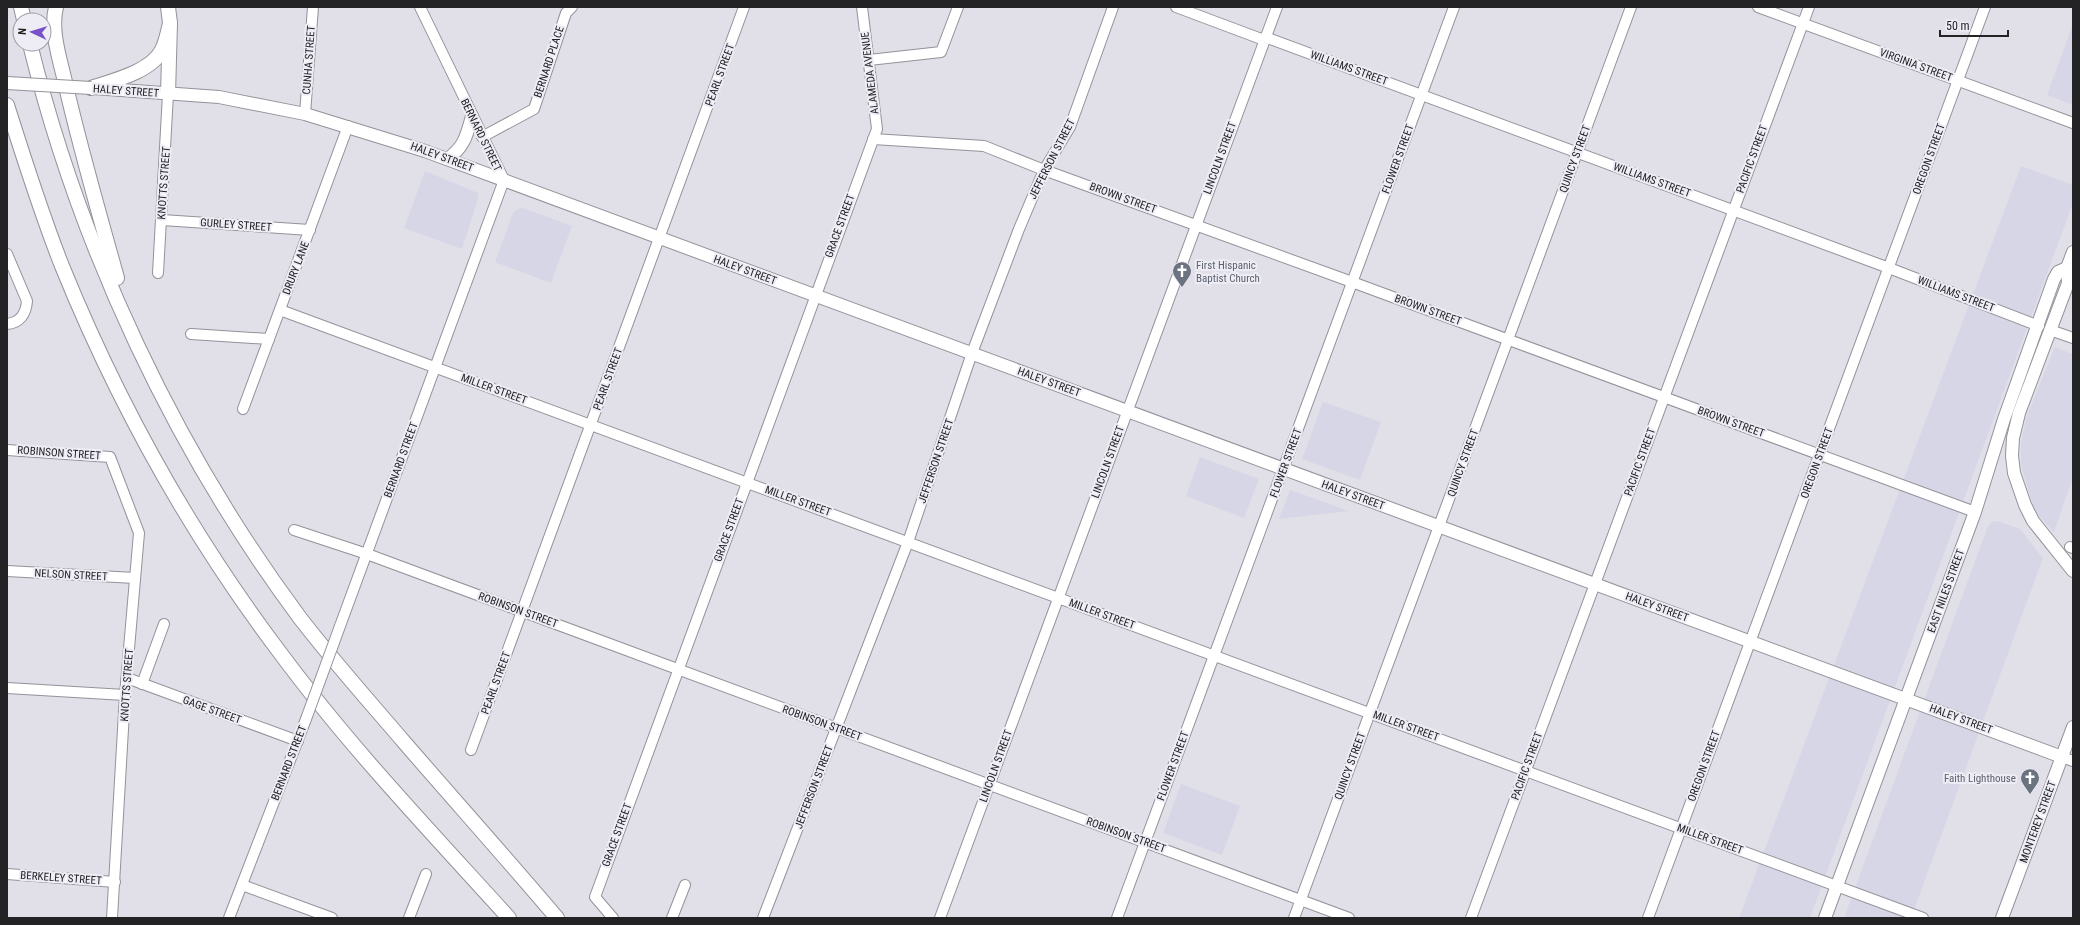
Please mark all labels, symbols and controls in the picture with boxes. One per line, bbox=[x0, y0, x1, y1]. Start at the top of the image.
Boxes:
north arrow bbox=[12, 12, 52, 52]
scale bar bbox=[1940, 12, 2008, 38]
text: 50 m bbox=[1946, 19, 1970, 33]
street label: BERNARD PLACE bbox=[531, 24, 567, 100]
street label: CUNHA STREET bbox=[300, 25, 318, 95]
text: N bbox=[16, 27, 29, 35]
street label: ALAMEDA AVENUE bbox=[858, 31, 881, 115]
street label: PEARL STREET bbox=[703, 42, 737, 108]
street label: VIRGINIA STREET bbox=[1878, 46, 1954, 84]
street label: WILLIAMS STREET bbox=[1309, 48, 1390, 88]
street label: HALEY STREET bbox=[92, 82, 160, 100]
street label: BERNARD STREET bbox=[458, 97, 504, 174]
street label: JEFFERSON STREET bbox=[1026, 116, 1078, 201]
street label: LINCOLN STREET bbox=[1201, 120, 1239, 196]
street label: FLOWER STREET bbox=[1379, 122, 1417, 196]
street label: OREGON STREET bbox=[1910, 122, 1948, 196]
street label: QUINCY STREET bbox=[1557, 123, 1593, 195]
street label: PACIFIC STREET bbox=[1734, 123, 1770, 195]
street label: HALEY STREET bbox=[409, 140, 476, 175]
street label: KNOTTS STREET bbox=[155, 146, 173, 220]
street label: WILLIAMS STREET bbox=[1612, 160, 1693, 200]
street label: BROWN STREET bbox=[1088, 180, 1158, 216]
street label: GRACE STREET bbox=[822, 192, 858, 260]
street label: GURLEY STREET bbox=[200, 216, 272, 234]
street label: DRURY LANE bbox=[280, 239, 312, 297]
street label: HALEY STREET bbox=[712, 253, 779, 288]
place label: First Hispanic Baptist Church bbox=[1196, 259, 1260, 285]
church icon: First Hispanic Baptist Church bbox=[1171, 260, 1193, 288]
street label: WILLIAMS STREET bbox=[1916, 273, 1997, 315]
street label: BROWN STREET bbox=[1393, 292, 1463, 328]
street label: PEARL STREET bbox=[591, 346, 625, 412]
street label: HALEY STREET bbox=[1016, 365, 1083, 400]
street label: MILLER STREET bbox=[459, 371, 529, 407]
street label: BROWN STREET bbox=[1696, 404, 1766, 440]
street label: JEFFERSON STREET bbox=[915, 417, 957, 505]
street label: BERNARD STREET bbox=[381, 420, 421, 499]
street label: LINCOLN STREET bbox=[1089, 424, 1127, 500]
street label: FLOWER STREET bbox=[1267, 426, 1305, 500]
street label: PACIFIC STREET bbox=[1622, 426, 1658, 498]
street label: OREGON STREET bbox=[1798, 426, 1836, 500]
street label: QUINCY STREET bbox=[1445, 427, 1481, 499]
street label: ROBINSON STREET bbox=[17, 444, 101, 462]
street label: HALEY STREET bbox=[1320, 478, 1387, 513]
street label: MILLER STREET bbox=[763, 483, 833, 519]
street label: GRACE STREET bbox=[711, 496, 747, 564]
street label: EAST NILES STREET bbox=[1925, 547, 1967, 635]
street label: NELSON STREET bbox=[34, 567, 108, 583]
street label: ROBINSON STREET bbox=[476, 590, 560, 631]
street label: HALEY STREET bbox=[1624, 590, 1691, 625]
street label: MILLER STREET bbox=[1067, 596, 1137, 632]
street label: KNOTTS STREET bbox=[118, 648, 136, 722]
street label: PEARL STREET bbox=[479, 650, 513, 716]
street label: GAGE STREET bbox=[181, 693, 243, 727]
street label: HALEY STREET bbox=[1928, 702, 1995, 737]
street label: ROBINSON STREET bbox=[780, 703, 864, 744]
street label: MILLER STREET bbox=[1371, 708, 1441, 744]
street label: BERNARD STREET bbox=[269, 723, 309, 802]
street label: LINCOLN STREET bbox=[977, 728, 1015, 804]
street label: FLOWER STREET bbox=[1154, 729, 1192, 803]
street label: OREGON STREET bbox=[1685, 729, 1723, 803]
street label: QUINCY STREET bbox=[1332, 730, 1368, 802]
street label: PACIFIC STREET bbox=[1509, 730, 1545, 802]
street label: JEFFERSON STREET bbox=[792, 743, 836, 831]
church icon: Faith Lighthouse bbox=[2019, 767, 2041, 795]
place label: Faith Lighthouse bbox=[1944, 772, 2016, 785]
street label: MONTEREY STREET bbox=[2017, 779, 2059, 865]
street label: GRACE STREET bbox=[599, 801, 635, 869]
street label: ROBINSON STREET bbox=[1084, 815, 1168, 856]
street label: MILLER STREET bbox=[1675, 821, 1745, 857]
street label: BERKELEY STREET bbox=[20, 869, 103, 887]

